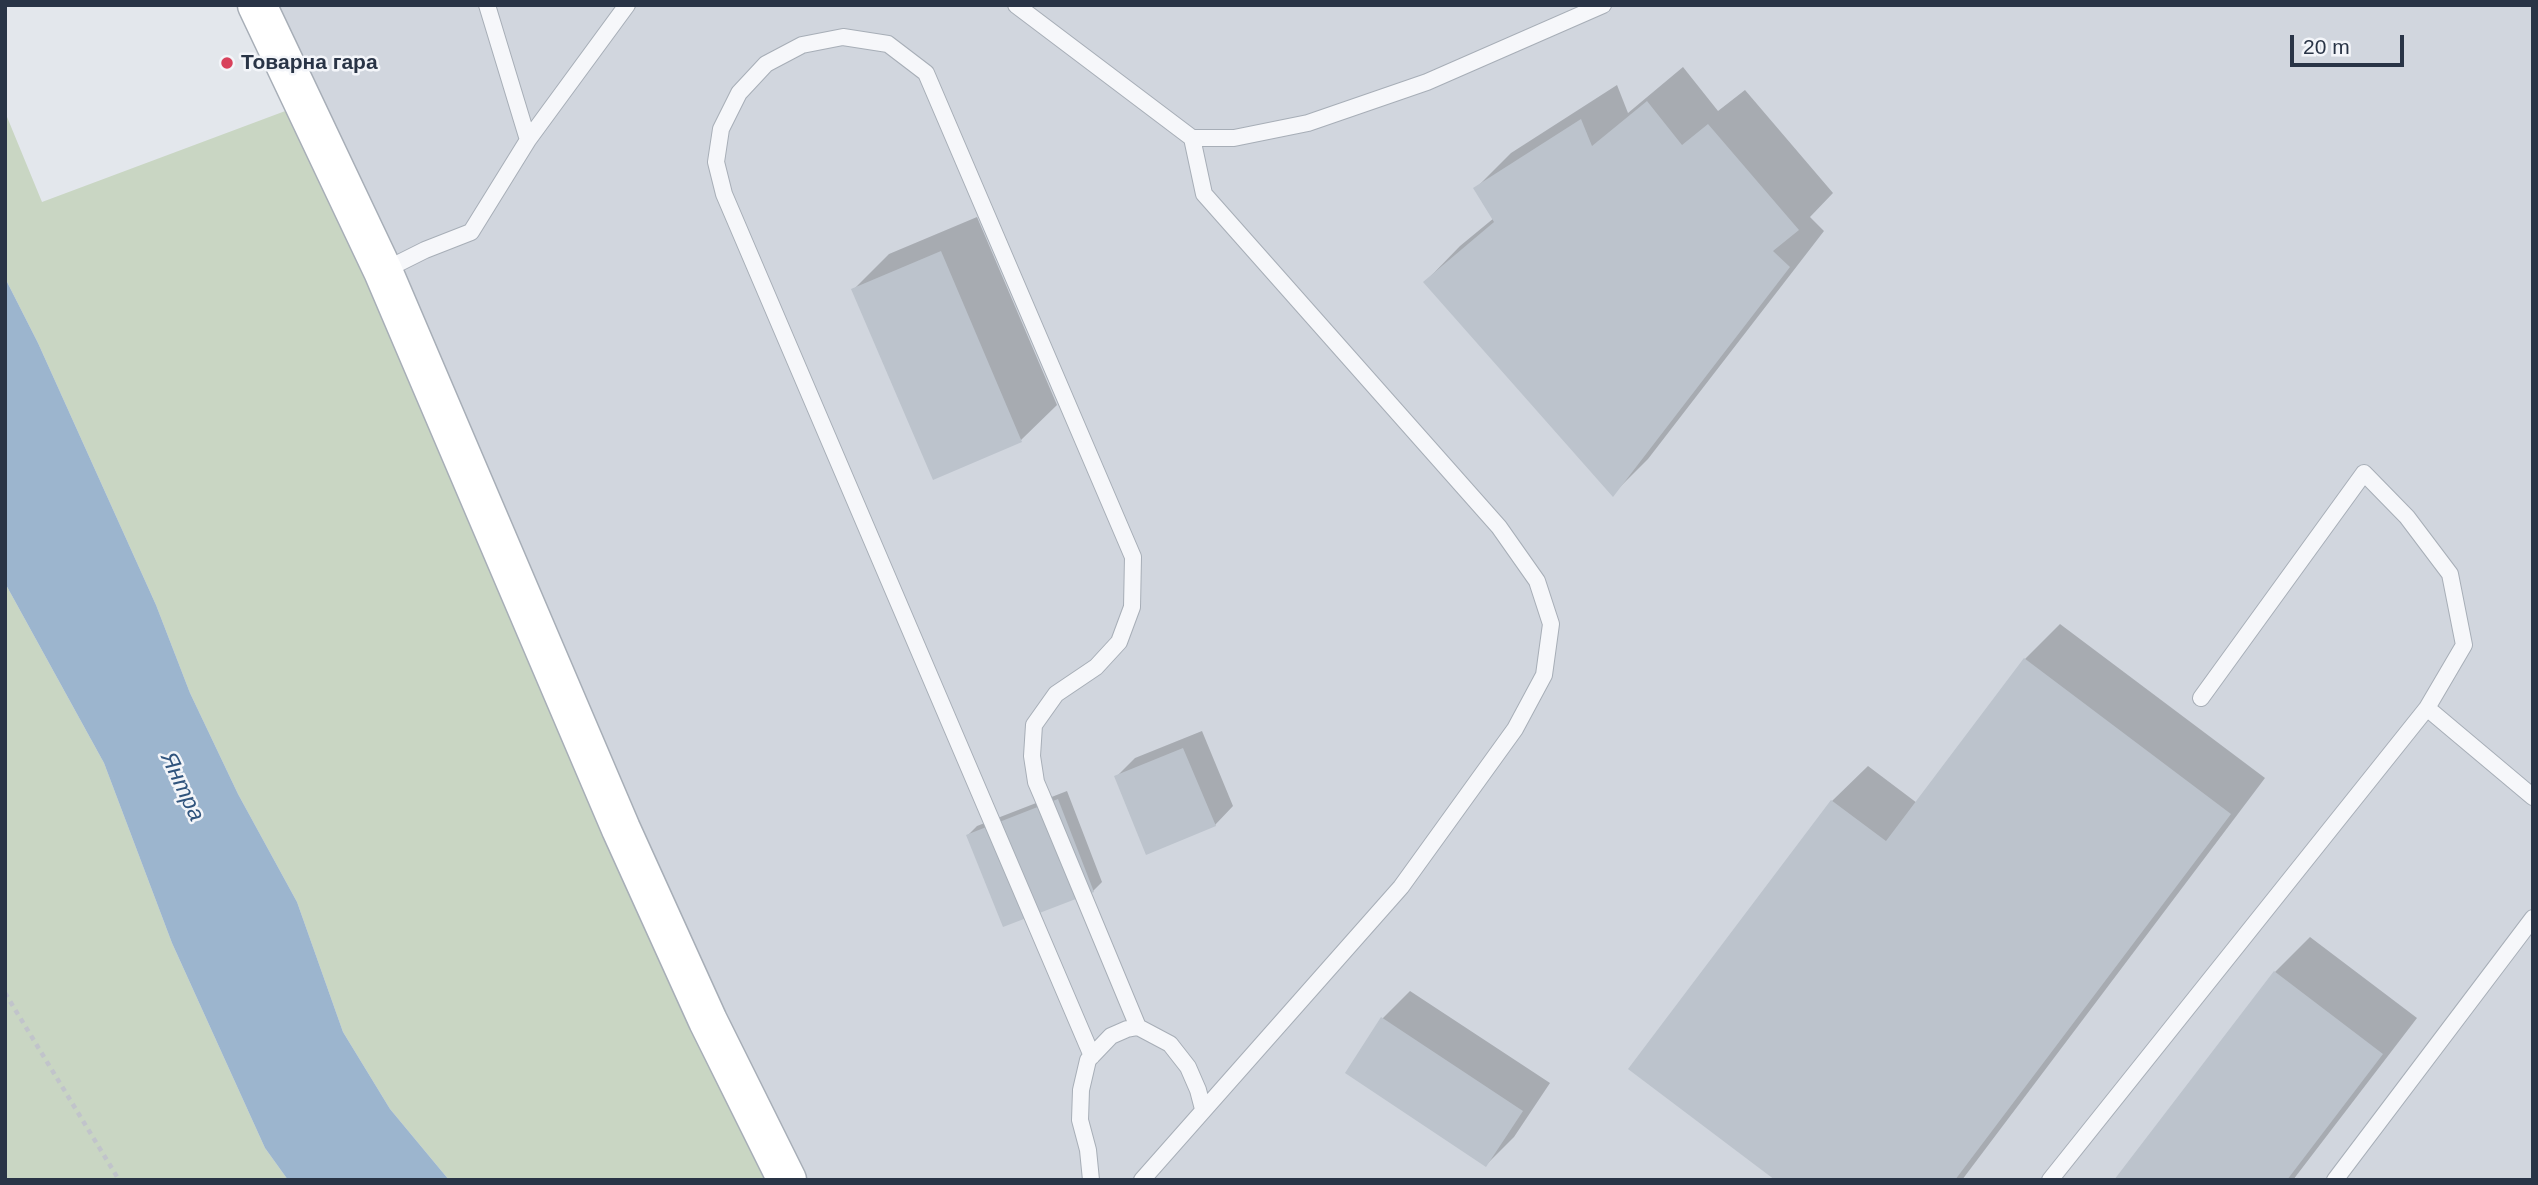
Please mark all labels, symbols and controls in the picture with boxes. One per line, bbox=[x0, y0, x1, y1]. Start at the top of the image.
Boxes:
scale bar bbox=[2293, 21, 2407, 65]
text: 20 m bbox=[2303, 35, 2350, 58]
place label: Товарна гара bbox=[241, 50, 378, 76]
marker: Товарна гара bbox=[219, 55, 235, 71]
water label: Янтра bbox=[154, 748, 210, 826]

